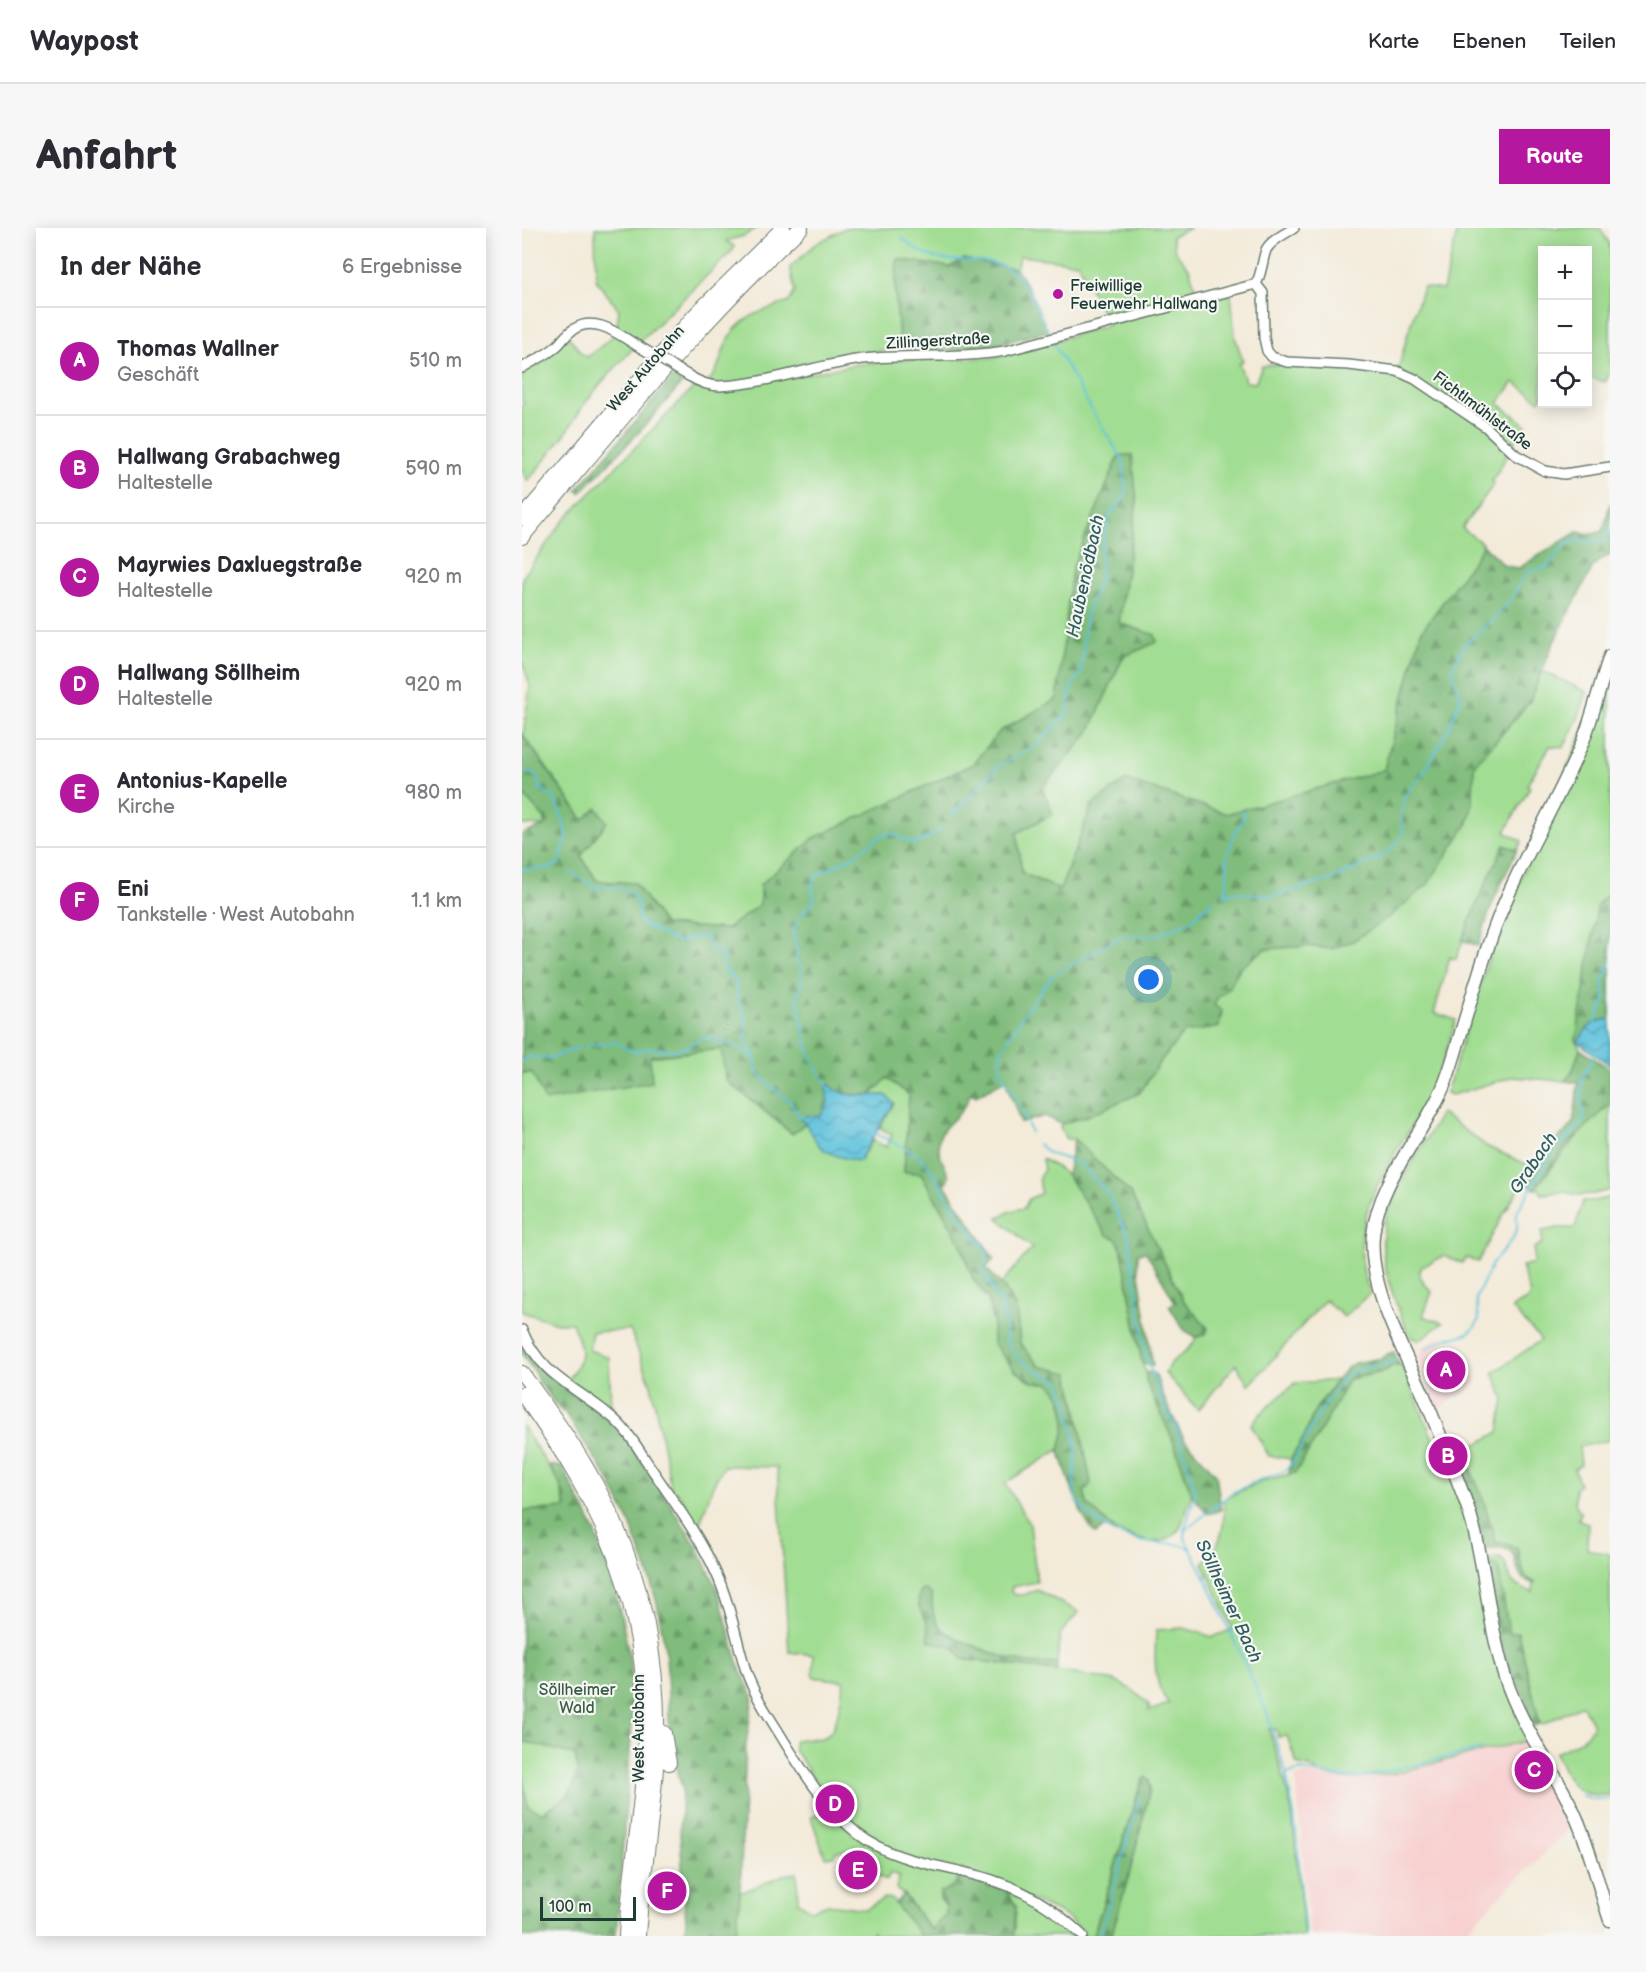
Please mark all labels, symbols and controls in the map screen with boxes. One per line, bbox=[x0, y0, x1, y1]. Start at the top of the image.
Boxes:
text: Waypost bbox=[30, 25, 139, 58]
text: Karte bbox=[1368, 29, 1419, 54]
text: Ebenen bbox=[1452, 29, 1526, 54]
text: Teilen bbox=[1559, 29, 1616, 54]
button: Route bbox=[1499, 129, 1610, 184]
text: Anfahrt bbox=[36, 131, 177, 182]
map controls bbox=[1538, 246, 1592, 408]
button: + bbox=[1538, 246, 1592, 300]
text: In der Nähe bbox=[60, 252, 202, 283]
text: 6 Ergebnisse bbox=[342, 255, 462, 279]
place label: Freiwillige Feuerwehr Hallwang bbox=[1070, 277, 1218, 314]
marker: Freiwillige Feuerwehr Hallwang bbox=[1051, 287, 1065, 301]
button: − bbox=[1538, 300, 1592, 354]
street label: West Autobahn bbox=[603, 322, 689, 416]
street label: Zillingerstraße bbox=[885, 329, 991, 354]
text: Thomas Wallner bbox=[117, 336, 279, 363]
text: A bbox=[73, 349, 86, 373]
text: 510 m bbox=[409, 349, 462, 373]
button: locate bbox=[1538, 354, 1592, 408]
text: Geschäft bbox=[117, 363, 199, 387]
street label: Fichtlmühlstraße bbox=[1429, 368, 1536, 455]
text: Hallwang Grabachweg bbox=[117, 444, 340, 471]
text: B bbox=[72, 457, 87, 481]
text: 590 m bbox=[405, 457, 462, 481]
text: Haltestelle bbox=[117, 471, 213, 495]
water label: Haubenödbach bbox=[1062, 513, 1109, 639]
text: Mayrwies Daxluegstraße bbox=[117, 552, 362, 579]
text: C bbox=[72, 565, 87, 589]
text: 920 m bbox=[405, 565, 462, 589]
text: Haltestelle bbox=[117, 579, 213, 603]
text: Hallwang Söllheim bbox=[117, 660, 300, 687]
text: D bbox=[73, 673, 86, 697]
text: 920 m bbox=[405, 673, 462, 697]
text: Haltestelle bbox=[117, 687, 213, 711]
text: Antonius-Kapelle bbox=[117, 768, 287, 795]
text: E bbox=[73, 781, 86, 805]
text: 980 m bbox=[405, 781, 462, 805]
text: Kirche bbox=[117, 795, 175, 819]
text: Eni bbox=[117, 876, 149, 903]
text: F bbox=[73, 889, 86, 913]
text: 1.1 km bbox=[411, 889, 462, 913]
text: Tankstelle · West Autobahn bbox=[117, 903, 355, 927]
your location bbox=[1134, 965, 1163, 994]
water label: Grabach bbox=[1505, 1128, 1562, 1198]
pin: A bbox=[1426, 1348, 1466, 1392]
pin: B bbox=[1428, 1434, 1468, 1478]
water label: Söllheimer Bach bbox=[1191, 1536, 1266, 1666]
street label: West Autobahn bbox=[630, 1674, 649, 1782]
park label: Söllheimer Wald bbox=[539, 1681, 615, 1718]
pin: C bbox=[1514, 1748, 1554, 1792]
pin: D bbox=[816, 1782, 854, 1826]
pin: E bbox=[838, 1848, 878, 1892]
pin: F bbox=[648, 1868, 686, 1914]
scale bar bbox=[540, 1894, 636, 1922]
text: 100 m bbox=[549, 1898, 592, 1917]

